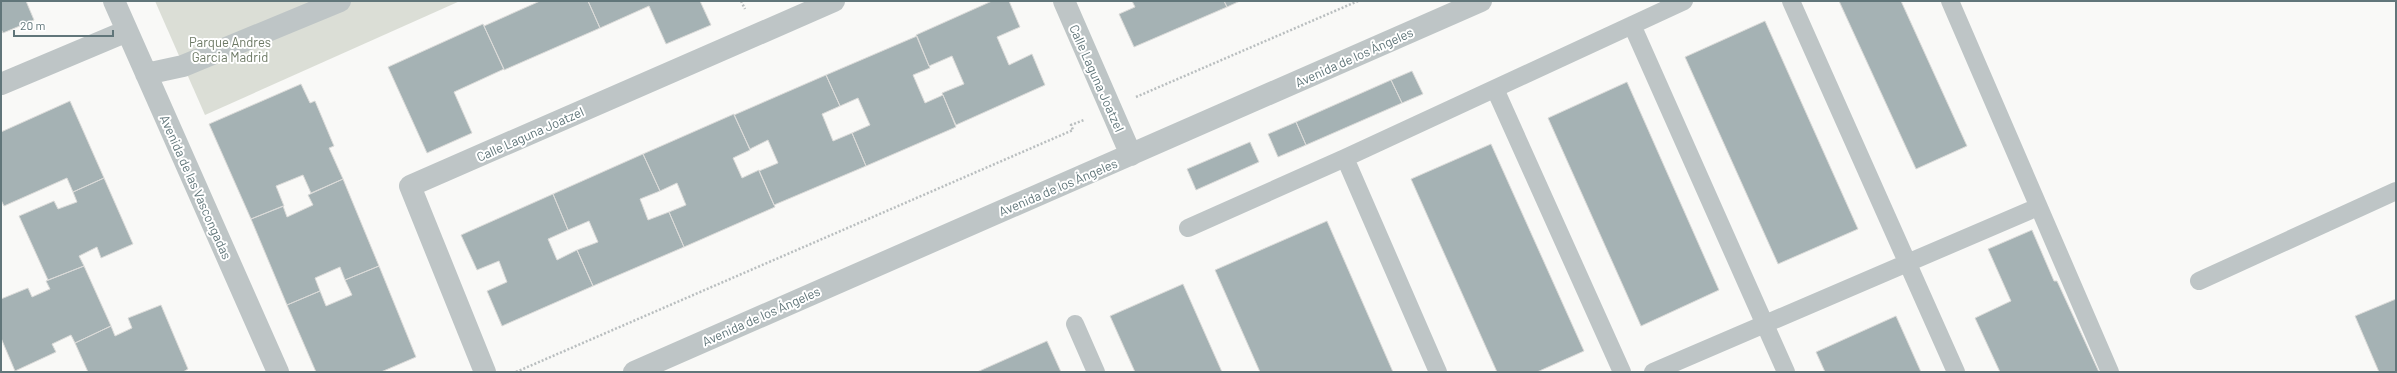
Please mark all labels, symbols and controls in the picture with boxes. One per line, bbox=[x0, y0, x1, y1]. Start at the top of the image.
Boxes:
scale bar bbox=[14, 12, 113, 38]
text: 20 m bbox=[20, 18, 46, 32]
street label: Calle Laguna Joatzel bbox=[1066, 22, 1128, 134]
street label: Avenida de los Ángeles bbox=[1293, 24, 1415, 90]
park label: Parque Andres Garcia Madrid bbox=[189, 34, 271, 65]
street label: Calle Laguna Joatzel bbox=[474, 103, 586, 165]
street label: Avenida de las Vascongadas bbox=[157, 112, 235, 262]
street label: Avenida de los Ángeles bbox=[996, 155, 1120, 219]
street label: Avenida de los Ángeles bbox=[700, 283, 822, 349]

